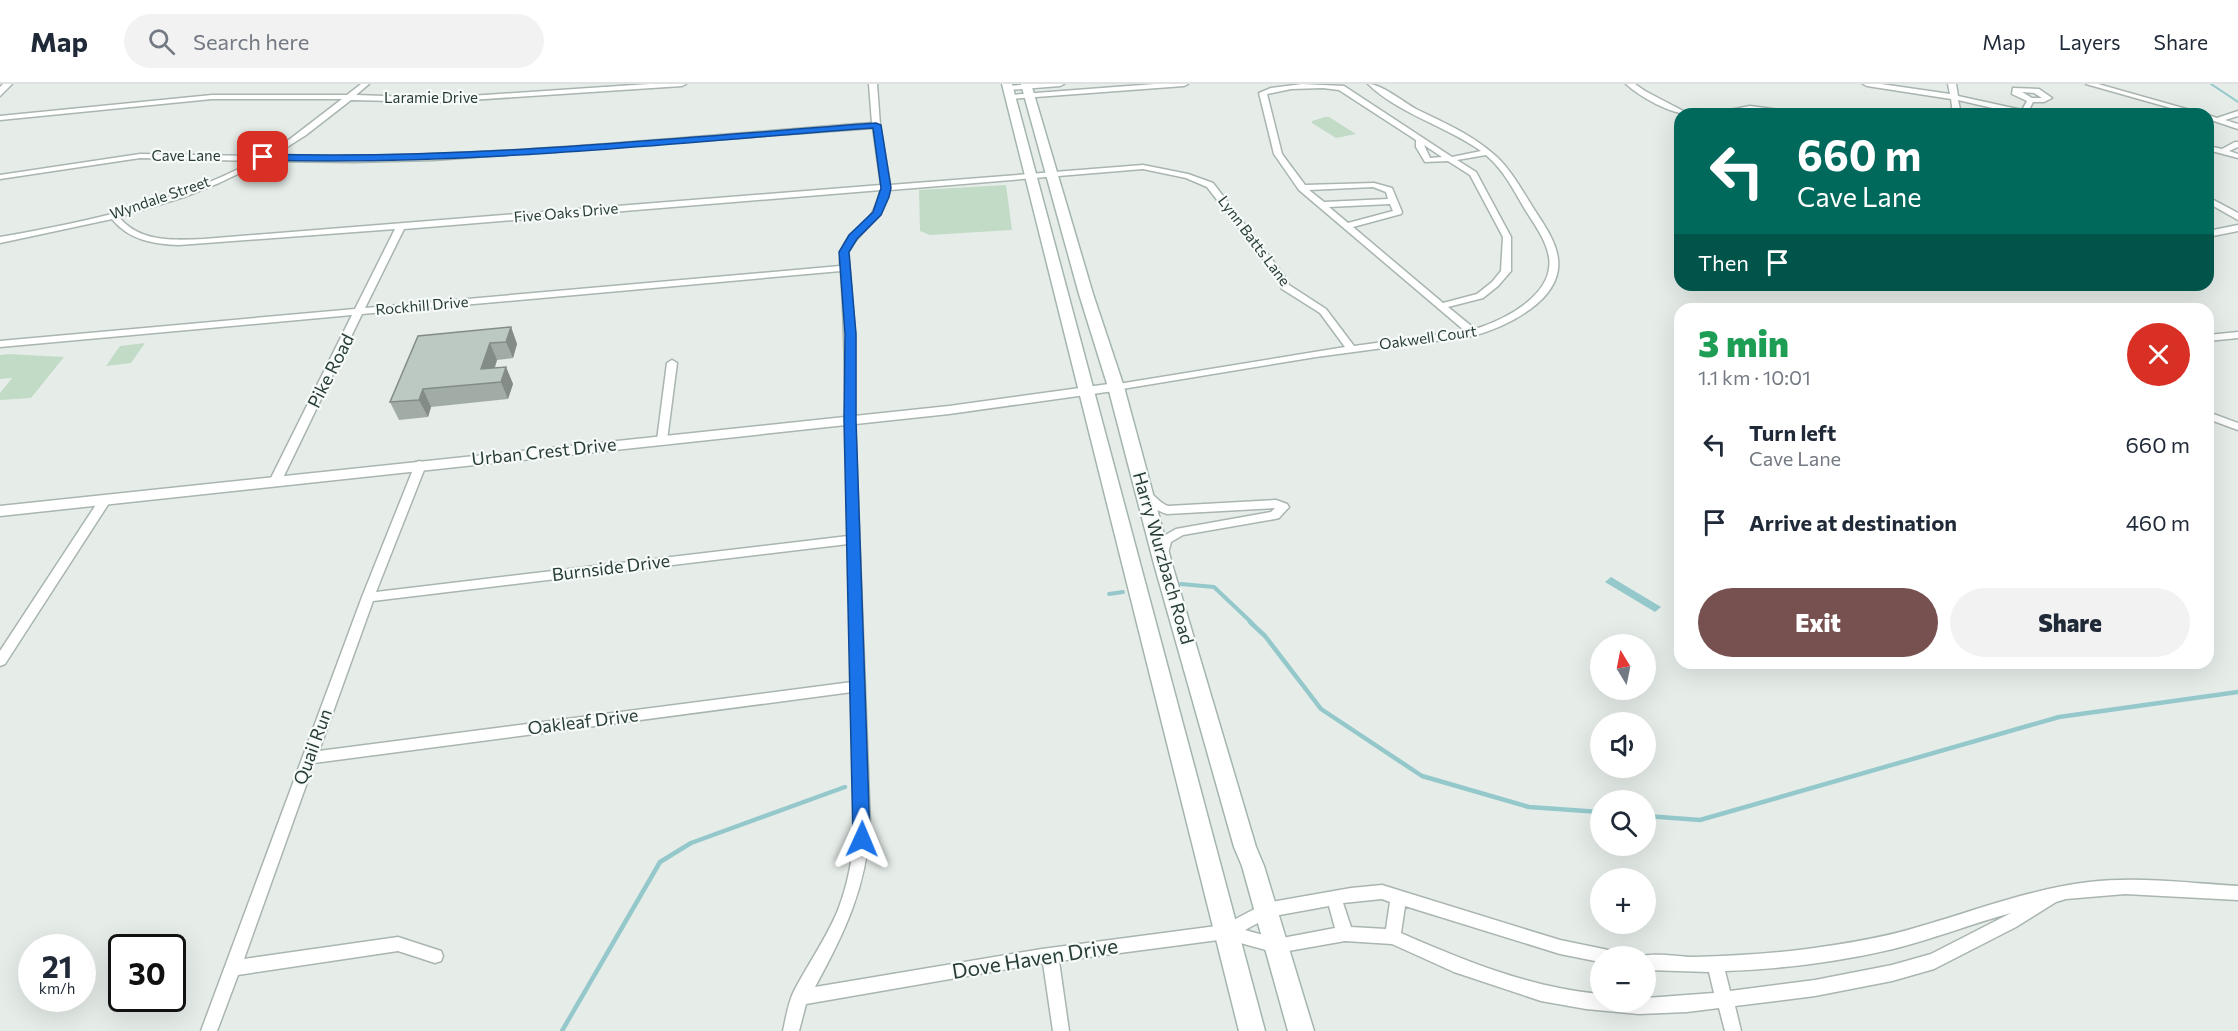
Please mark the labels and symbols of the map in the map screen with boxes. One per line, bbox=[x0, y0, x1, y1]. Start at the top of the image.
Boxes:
street label: Laramie Drive bbox=[384, 88, 478, 106]
pin bbox=[237, 131, 288, 182]
street label: Cave Lane bbox=[151, 146, 221, 164]
street label: Wyndale Street bbox=[107, 172, 212, 223]
street label: Lynn Batts Lane bbox=[1215, 192, 1295, 289]
street label: Five Oaks Drive bbox=[513, 198, 619, 226]
street label: Rockhill Drive bbox=[375, 292, 469, 318]
street label: Oakwell Court bbox=[1378, 321, 1478, 353]
street label: Pike Road bbox=[302, 330, 358, 411]
street label: Urban Crest Drive bbox=[470, 432, 617, 470]
street label: Harry Wurzbach Road bbox=[1129, 469, 1199, 647]
street label: Burnside Drive bbox=[551, 549, 671, 585]
north arrow bbox=[1590, 634, 1656, 700]
street label: Oakleaf Drive bbox=[526, 703, 640, 739]
street label: Quail Run bbox=[288, 706, 336, 788]
position arrow bbox=[830, 807, 894, 871]
street label: Dove Haven Drive bbox=[950, 932, 1120, 983]
speed limit sign: 30 bbox=[108, 934, 186, 1012]

